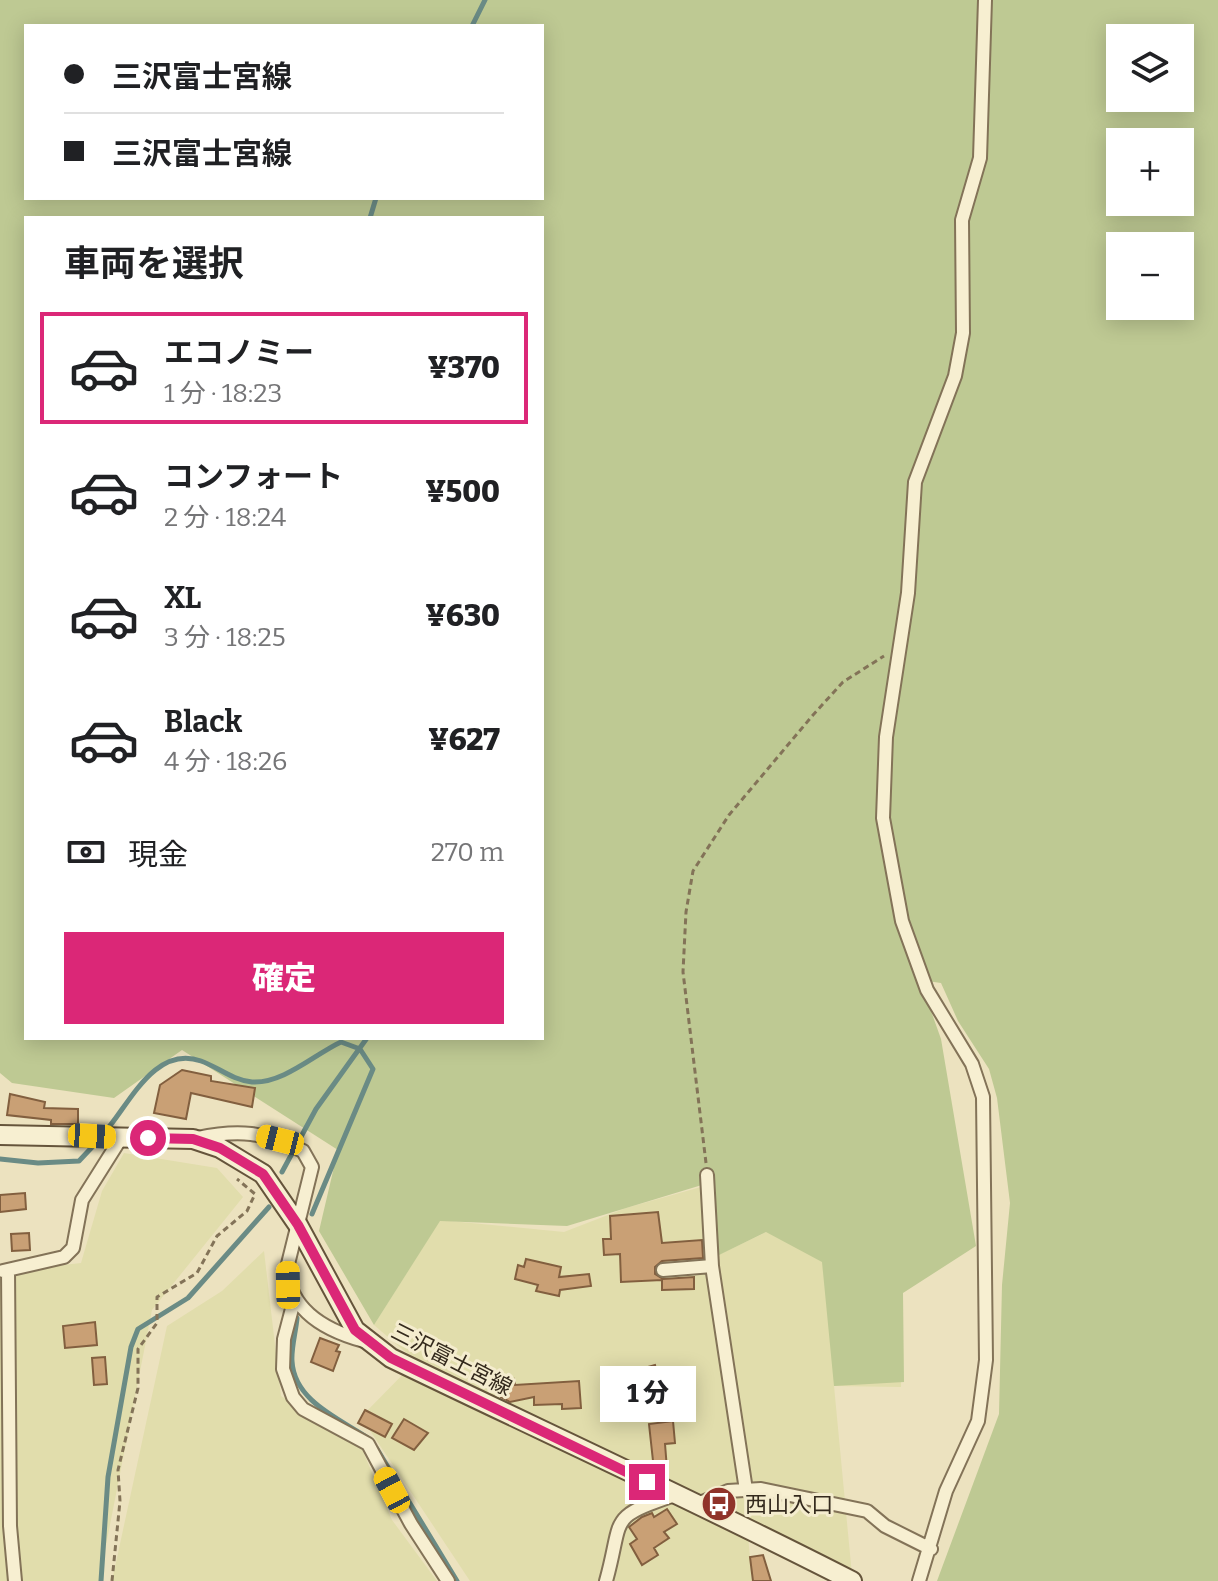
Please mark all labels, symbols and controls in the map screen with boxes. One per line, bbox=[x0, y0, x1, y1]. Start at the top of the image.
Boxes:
map controls bbox=[1106, 24, 1194, 320]
button: layers bbox=[1106, 24, 1194, 112]
text: 三沢富士宮線 bbox=[112, 59, 292, 95]
button: + bbox=[1106, 128, 1194, 216]
text: 三沢富士宮線 bbox=[112, 136, 292, 172]
button: − bbox=[1106, 232, 1194, 320]
text: 車両を選択 bbox=[64, 242, 244, 286]
icon: car bbox=[68, 332, 140, 404]
text: エコノミー bbox=[164, 335, 314, 371]
text: ¥370 bbox=[428, 350, 500, 386]
text: 1 分 · 18:23 bbox=[164, 378, 282, 409]
icon: car bbox=[68, 456, 140, 528]
text: コンフォート bbox=[164, 459, 343, 495]
text: ¥500 bbox=[425, 474, 500, 510]
text: 2 分 · 18:24 bbox=[164, 502, 286, 533]
icon: car bbox=[68, 580, 140, 652]
text: XL bbox=[164, 580, 201, 616]
text: ¥630 bbox=[425, 598, 500, 634]
text: 3 分 · 18:25 bbox=[164, 622, 286, 653]
icon: car bbox=[68, 704, 140, 776]
text: Black bbox=[164, 704, 242, 740]
text: ¥627 bbox=[428, 722, 500, 758]
text: 4 分 · 18:26 bbox=[164, 746, 287, 777]
icon: cash bbox=[64, 830, 108, 874]
text: 現金 bbox=[128, 837, 188, 873]
text: 270 m bbox=[431, 837, 504, 868]
button: 確定 bbox=[64, 932, 504, 1024]
route start bbox=[130, 1120, 166, 1156]
car bbox=[67, 1123, 117, 1149]
car bbox=[254, 1123, 306, 1157]
car bbox=[276, 1261, 300, 1309]
street label: 三沢富士宮線 bbox=[387, 1317, 517, 1401]
callout: 1 分 bbox=[599, 1366, 695, 1422]
text: 1 分 bbox=[627, 1378, 669, 1409]
car bbox=[370, 1463, 414, 1517]
route end bbox=[629, 1464, 665, 1500]
bus stop icon: 西山入口 bbox=[700, 1485, 738, 1523]
place label: 西山入口 bbox=[745, 1491, 833, 1518]

